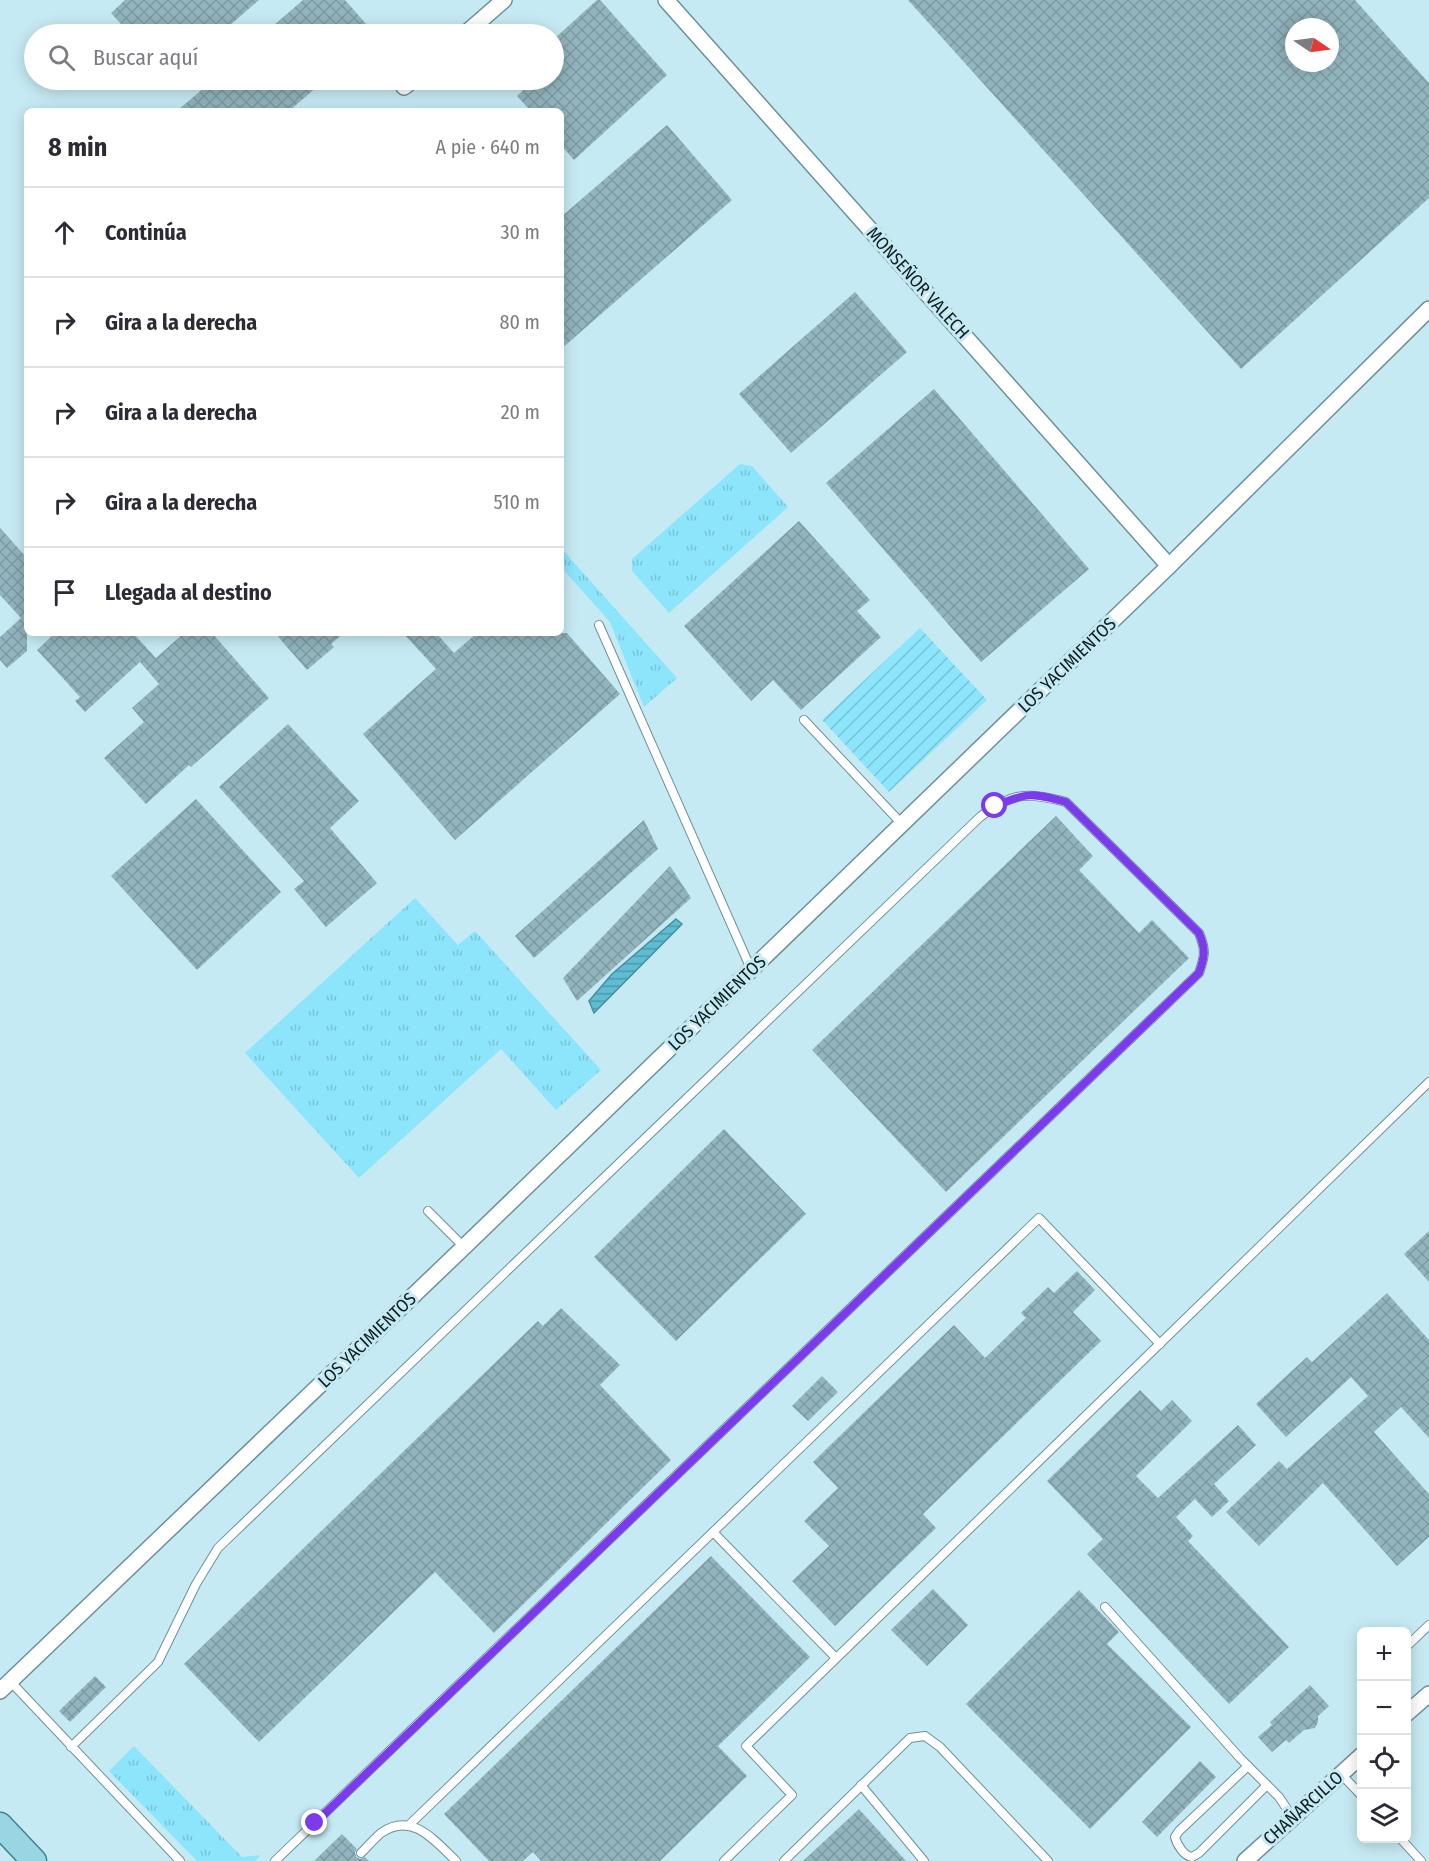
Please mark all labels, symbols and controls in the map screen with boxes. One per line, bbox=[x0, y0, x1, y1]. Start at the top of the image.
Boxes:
north arrow bbox=[1285, 18, 1339, 72]
search box bbox=[24, 24, 564, 90]
icon: search bbox=[45, 41, 78, 74]
text: Buscar aquí bbox=[93, 44, 198, 71]
text: 8 min bbox=[48, 132, 107, 163]
text: A pie · 640 m bbox=[435, 135, 540, 159]
icon: ahead bbox=[48, 216, 81, 249]
text: Continúa bbox=[105, 219, 187, 246]
text: 30 m bbox=[500, 220, 540, 244]
street label: MONSEÑOR VALECH bbox=[862, 222, 974, 344]
icon: right bbox=[48, 306, 81, 339]
text: Gira a la derecha bbox=[105, 309, 257, 336]
text: 80 m bbox=[500, 310, 540, 334]
icon: right bbox=[48, 396, 81, 429]
text: Gira a la derecha bbox=[105, 399, 257, 426]
text: 20 m bbox=[501, 400, 540, 424]
icon: right bbox=[48, 486, 81, 519]
text: Gira a la derecha bbox=[105, 489, 257, 516]
text: 510 m bbox=[494, 490, 540, 514]
icon: arrive bbox=[48, 576, 81, 609]
text: Llegada al destino bbox=[105, 579, 272, 606]
street label: LOS YACIMIENTOS bbox=[1013, 613, 1121, 717]
route start bbox=[981, 792, 1007, 818]
street label: LOS YACIMIENTOS bbox=[663, 951, 771, 1055]
street label: LOS YACIMIENTOS bbox=[313, 1288, 421, 1392]
map controls bbox=[1357, 1627, 1411, 1843]
button: + bbox=[1357, 1627, 1411, 1681]
button: − bbox=[1357, 1681, 1411, 1735]
button: locate bbox=[1357, 1735, 1411, 1789]
street label: CHAÑARCILLO bbox=[1259, 1766, 1347, 1850]
button: layers bbox=[1357, 1789, 1411, 1843]
route end bbox=[301, 1809, 327, 1835]

